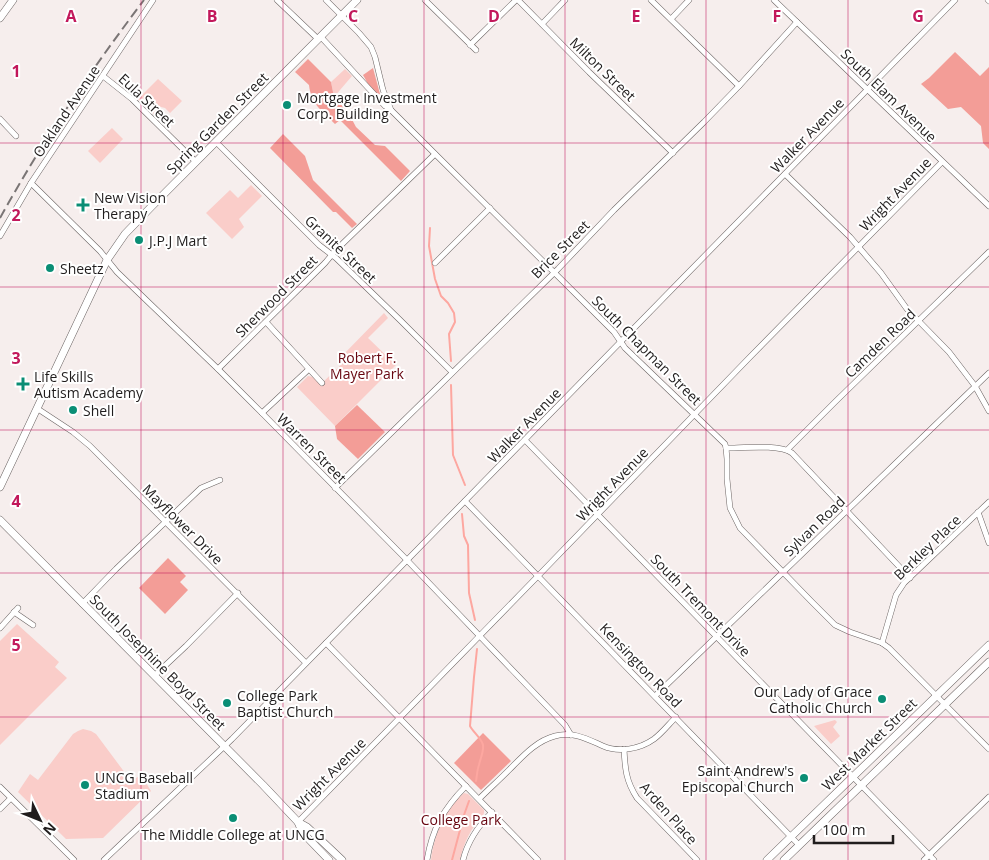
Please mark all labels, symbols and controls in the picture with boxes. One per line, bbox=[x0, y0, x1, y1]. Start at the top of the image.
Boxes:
text: A bbox=[65, 5, 77, 27]
text: B bbox=[207, 5, 217, 27]
text: C bbox=[348, 5, 358, 27]
text: D bbox=[488, 5, 500, 27]
text: E bbox=[632, 5, 641, 27]
text: F bbox=[773, 5, 781, 27]
text: G bbox=[912, 5, 924, 27]
street label: Milton Street bbox=[566, 33, 640, 105]
street label: South Elam Avenue bbox=[837, 44, 941, 146]
text: 1 bbox=[11, 60, 21, 82]
street label: Oakland Avenue bbox=[28, 61, 104, 161]
street label: Spring Garden Street bbox=[162, 68, 272, 178]
street label: Eula Street bbox=[115, 69, 179, 131]
place label: Mortgage Investment Corp. Building bbox=[297, 88, 437, 123]
street label: Walker Avenue bbox=[766, 93, 848, 177]
marker: Mortgage Investment Corp. Building bbox=[281, 99, 293, 111]
street label: Wright Avenue bbox=[855, 153, 935, 235]
place label: New Vision Therapy bbox=[94, 188, 166, 223]
marker: New Vision Therapy bbox=[76, 198, 90, 212]
text: 2 bbox=[11, 204, 21, 226]
street label: Granite Street bbox=[301, 211, 381, 287]
street label: Brice Street bbox=[527, 216, 593, 282]
place label: J.P.J Mart bbox=[147, 231, 207, 250]
marker: J.P.J Mart bbox=[133, 234, 145, 246]
street label: Sherwood Street bbox=[231, 251, 321, 341]
place label: Sheetz bbox=[60, 259, 104, 278]
marker: Sheetz bbox=[44, 262, 56, 274]
street label: South Chapman Street bbox=[588, 291, 706, 409]
street label: Camden Road bbox=[840, 304, 920, 382]
text: 3 bbox=[11, 347, 21, 369]
park label: Robert F. Mayer Park bbox=[330, 348, 405, 383]
place label: Life Skills Autism Academy bbox=[34, 367, 144, 402]
marker: Life Skills Autism Academy bbox=[16, 377, 30, 391]
street label: Walker Avenue bbox=[483, 383, 565, 467]
place label: Shell bbox=[83, 401, 114, 420]
marker: Shell bbox=[67, 404, 79, 416]
street label: Warren Street bbox=[273, 409, 351, 487]
street label: Wright Avenue bbox=[572, 443, 652, 525]
street label: Mayflower Drive bbox=[139, 480, 227, 568]
text: 4 bbox=[11, 490, 21, 512]
street label: Sylvan Road bbox=[779, 492, 849, 560]
street label: Berkley Place bbox=[889, 510, 965, 584]
street label: South Tremont Drive bbox=[647, 549, 755, 661]
street label: South Josephine Boyd Street bbox=[86, 590, 230, 734]
street label: Kensington Road bbox=[596, 619, 686, 711]
text: 5 bbox=[11, 634, 21, 656]
place label: Our Lady of Grace Catholic Church bbox=[754, 682, 872, 717]
place label: College Park Baptist Church bbox=[237, 686, 333, 721]
marker: Our Lady of Grace Catholic Church bbox=[876, 693, 888, 705]
street label: West Market Street bbox=[817, 694, 921, 794]
marker: College Park Baptist Church bbox=[221, 697, 233, 709]
street label: Wright Avenue bbox=[288, 733, 370, 815]
place label: Saint Andrew's Episcopal Church bbox=[682, 761, 794, 796]
place label: UNCG Baseball Stadium bbox=[95, 768, 193, 803]
marker: Saint Andrew's Episcopal Church bbox=[798, 772, 810, 784]
street label: Arden Place bbox=[636, 778, 702, 848]
marker: UNCG Baseball Stadium bbox=[79, 779, 91, 791]
north arrow bbox=[15, 795, 65, 845]
park label: College Park bbox=[421, 810, 502, 829]
marker: The Middle College at UNCG bbox=[227, 812, 239, 824]
scale bar bbox=[814, 812, 893, 844]
text: N bbox=[39, 819, 61, 840]
text: 100 m bbox=[822, 819, 866, 839]
place label: The Middle College at UNCG bbox=[141, 825, 325, 844]

